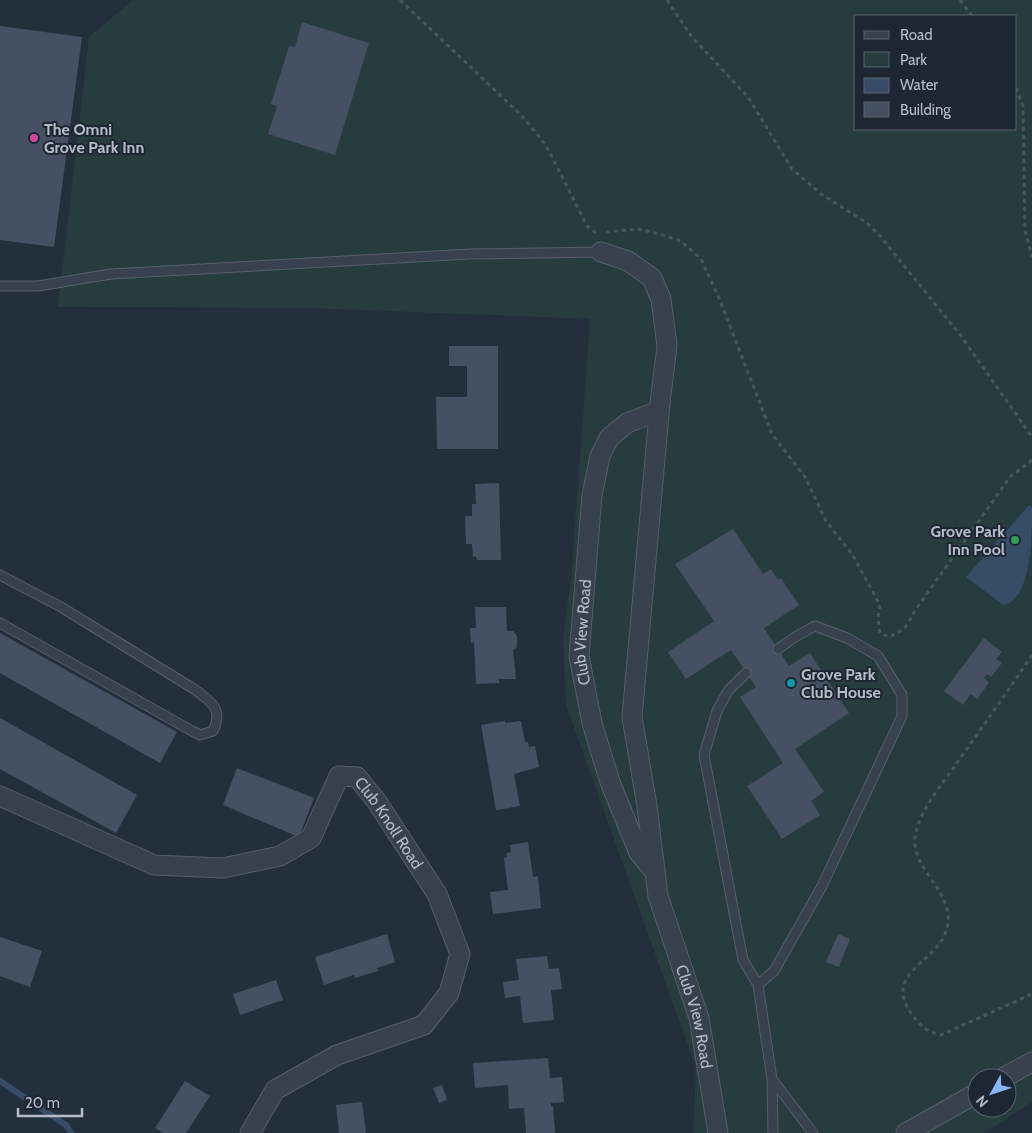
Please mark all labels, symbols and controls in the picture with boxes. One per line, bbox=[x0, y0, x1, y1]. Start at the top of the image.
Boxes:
legend bbox=[854, 15, 1017, 130]
text: Road bbox=[900, 26, 933, 44]
text: Park bbox=[900, 51, 927, 69]
text: Water bbox=[900, 76, 938, 94]
text: Building bbox=[900, 101, 951, 119]
place label: The Omni Grove Park Inn bbox=[44, 120, 144, 157]
marker: The Omni Grove Park Inn bbox=[28, 132, 40, 144]
place label: Grove Park Inn Pool bbox=[930, 522, 1005, 559]
marker: Grove Park Inn Pool bbox=[1009, 534, 1021, 546]
street label: Club View Road bbox=[570, 579, 595, 687]
place label: Grove Park Club House bbox=[801, 665, 881, 702]
marker: Grove Park Club House bbox=[785, 677, 797, 689]
street label: Club Knoll Road bbox=[351, 773, 427, 873]
street label: Club View Road bbox=[672, 962, 716, 1070]
north arrow bbox=[967, 1068, 1017, 1118]
scale bar bbox=[18, 1086, 81, 1118]
text: N bbox=[972, 1092, 992, 1111]
text: 20 m bbox=[25, 1094, 60, 1112]

